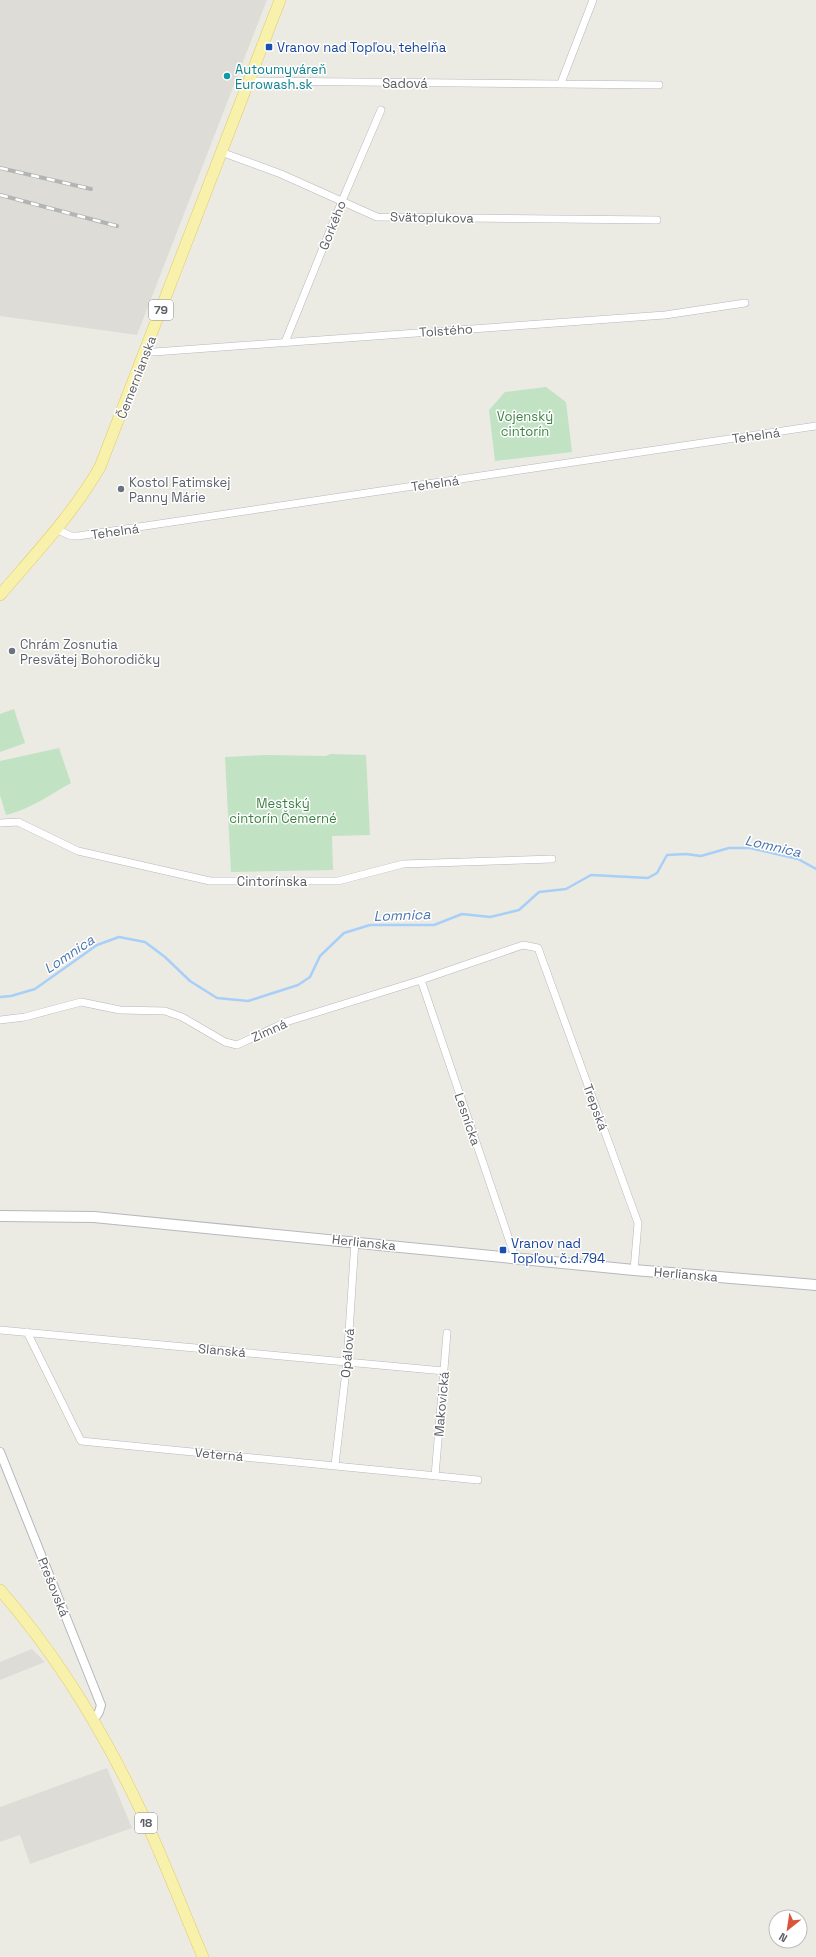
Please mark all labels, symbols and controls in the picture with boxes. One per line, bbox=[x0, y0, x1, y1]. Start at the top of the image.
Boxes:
place label: Vranov nad Topľou, tehelňa bbox=[277, 39, 447, 56]
marker: Vranov nad Topľou, tehelňa bbox=[264, 42, 274, 52]
place label: Autoumyváreň Eurowash.sk bbox=[235, 61, 327, 93]
marker: Autoumyváreň Eurowash.sk bbox=[222, 71, 232, 81]
street label: Sadová bbox=[382, 75, 428, 92]
street label: Gorkého bbox=[315, 198, 350, 252]
street label: Svätoplukova bbox=[390, 208, 475, 227]
road number: 79 bbox=[149, 300, 173, 320]
street label: Tolstého bbox=[419, 320, 473, 341]
street label: Čemernianska bbox=[113, 333, 160, 421]
park label: Vojenský cintorín bbox=[497, 408, 553, 440]
street label: Tehelná bbox=[731, 424, 782, 447]
street label: Tehelná bbox=[410, 472, 461, 495]
place label: Kostol Fatimskej Panny Márie bbox=[129, 474, 230, 506]
marker: Kostol Fatimskej Panny Márie bbox=[116, 484, 126, 494]
street label: Tehelná bbox=[90, 520, 141, 543]
place label: Chrám Zosnutia Presvätej Bohorodičky bbox=[20, 636, 160, 668]
marker: Chrám Zosnutia Presvätej Bohorodičky bbox=[7, 646, 17, 656]
park label: Mestský cintorín Čemerné bbox=[229, 795, 337, 827]
water label: Lomnica bbox=[743, 831, 804, 861]
street label: Cintorínska bbox=[237, 873, 308, 890]
water label: Lomnica bbox=[373, 905, 432, 925]
water label: Lomnica bbox=[40, 930, 98, 977]
street label: Zimná bbox=[249, 1015, 290, 1046]
street label: Trepská bbox=[579, 1081, 612, 1133]
street label: Lesnícka bbox=[451, 1090, 485, 1148]
street label: Herlianska bbox=[331, 1231, 397, 1254]
place label: Vranov nad Topľou, č.d.794 bbox=[511, 1235, 605, 1267]
marker: Vranov nad Topľou, č.d.794 bbox=[498, 1245, 508, 1255]
street label: Herlianska bbox=[653, 1263, 719, 1286]
street label: Opálová bbox=[337, 1327, 358, 1379]
street label: Slanská bbox=[197, 1340, 247, 1361]
street label: Makovická bbox=[430, 1370, 453, 1437]
street label: Veterná bbox=[194, 1444, 245, 1465]
street label: Prešovská bbox=[34, 1555, 73, 1620]
road number: 18 bbox=[135, 1813, 157, 1833]
north arrow bbox=[768, 1909, 808, 1949]
text: N bbox=[776, 1930, 790, 1946]

